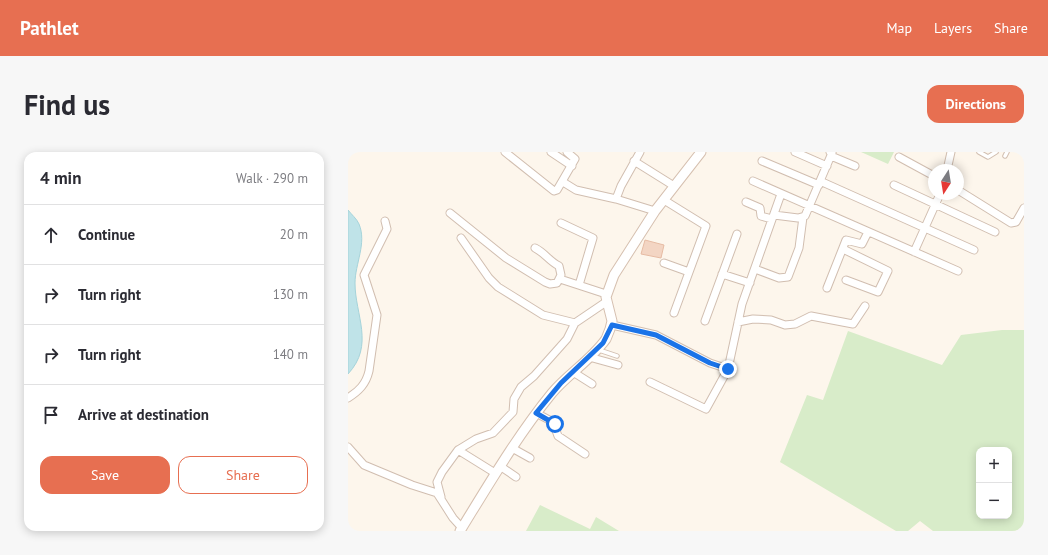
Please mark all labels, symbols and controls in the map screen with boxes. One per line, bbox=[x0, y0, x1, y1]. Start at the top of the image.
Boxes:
text: Pathlet bbox=[20, 16, 79, 40]
text: Map bbox=[886, 19, 912, 37]
text: Layers bbox=[934, 19, 972, 37]
text: Share bbox=[994, 19, 1028, 37]
button: Directions bbox=[927, 85, 1024, 123]
text: Find us bbox=[24, 86, 110, 123]
north arrow bbox=[928, 164, 964, 200]
text: 4 min bbox=[40, 167, 81, 189]
text: Walk · 290 m bbox=[236, 170, 308, 187]
icon: ahead bbox=[40, 224, 62, 246]
text: Continue bbox=[78, 225, 135, 244]
text: 20 m bbox=[280, 226, 308, 243]
icon: right bbox=[40, 284, 62, 306]
text: Turn right bbox=[78, 285, 141, 304]
text: 130 m bbox=[273, 286, 308, 303]
icon: right bbox=[40, 344, 62, 366]
text: Turn right bbox=[78, 345, 141, 364]
text: 140 m bbox=[273, 346, 308, 363]
route end bbox=[719, 360, 737, 378]
icon: arrive bbox=[40, 404, 62, 426]
text: Arrive at destination bbox=[78, 405, 209, 424]
route start bbox=[546, 415, 564, 433]
map controls bbox=[976, 447, 1012, 519]
button: + bbox=[976, 447, 1012, 483]
button: Save bbox=[40, 456, 170, 494]
button: Share bbox=[178, 456, 308, 494]
button: − bbox=[976, 483, 1012, 519]

